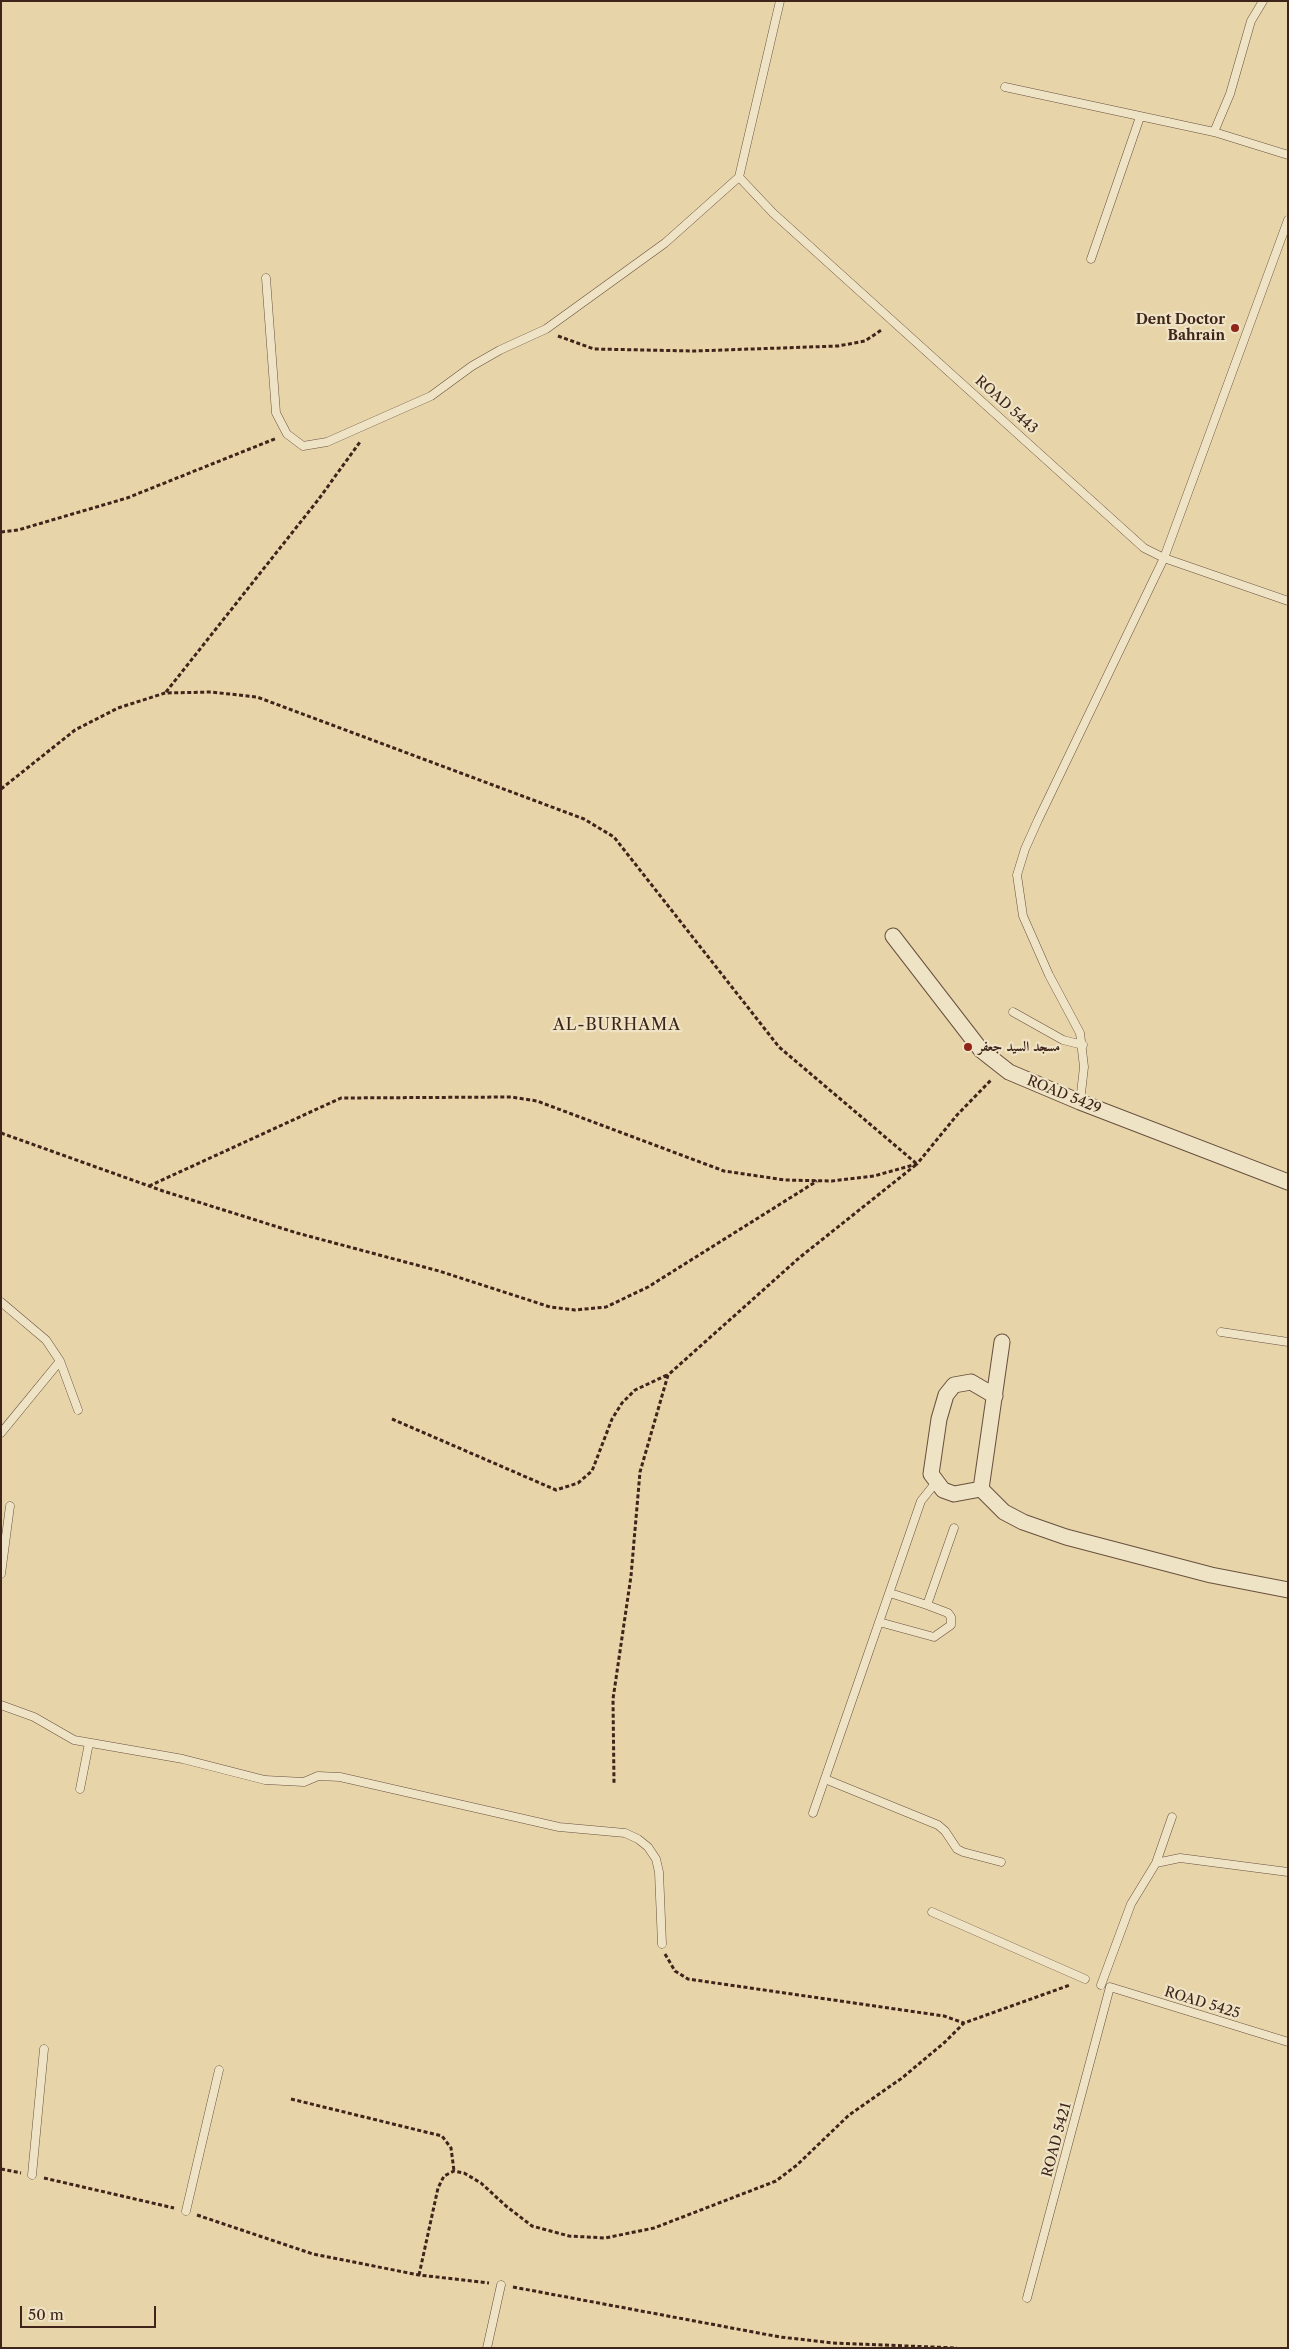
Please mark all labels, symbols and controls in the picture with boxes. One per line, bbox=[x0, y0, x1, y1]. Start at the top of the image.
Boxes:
place label: Dent Doctor Bahrain bbox=[1136, 312, 1225, 344]
marker: Dent Doctor Bahrain bbox=[1229, 322, 1241, 334]
street label: ROAD 5443 bbox=[971, 373, 1041, 437]
district label: AL-BURHAMA bbox=[552, 1015, 682, 1035]
place label: مسجد السيد جعفر bbox=[978, 1039, 1060, 1055]
marker: مسجد السيد جعفر bbox=[962, 1041, 974, 1053]
street label: ROAD 5429 bbox=[1024, 1072, 1104, 1118]
street label: ROAD 5425 bbox=[1162, 1984, 1242, 2022]
street label: ROAD 5421 bbox=[1039, 2101, 1075, 2179]
scale bar bbox=[22, 2296, 159, 2328]
text: 50 m bbox=[28, 2305, 64, 2324]

